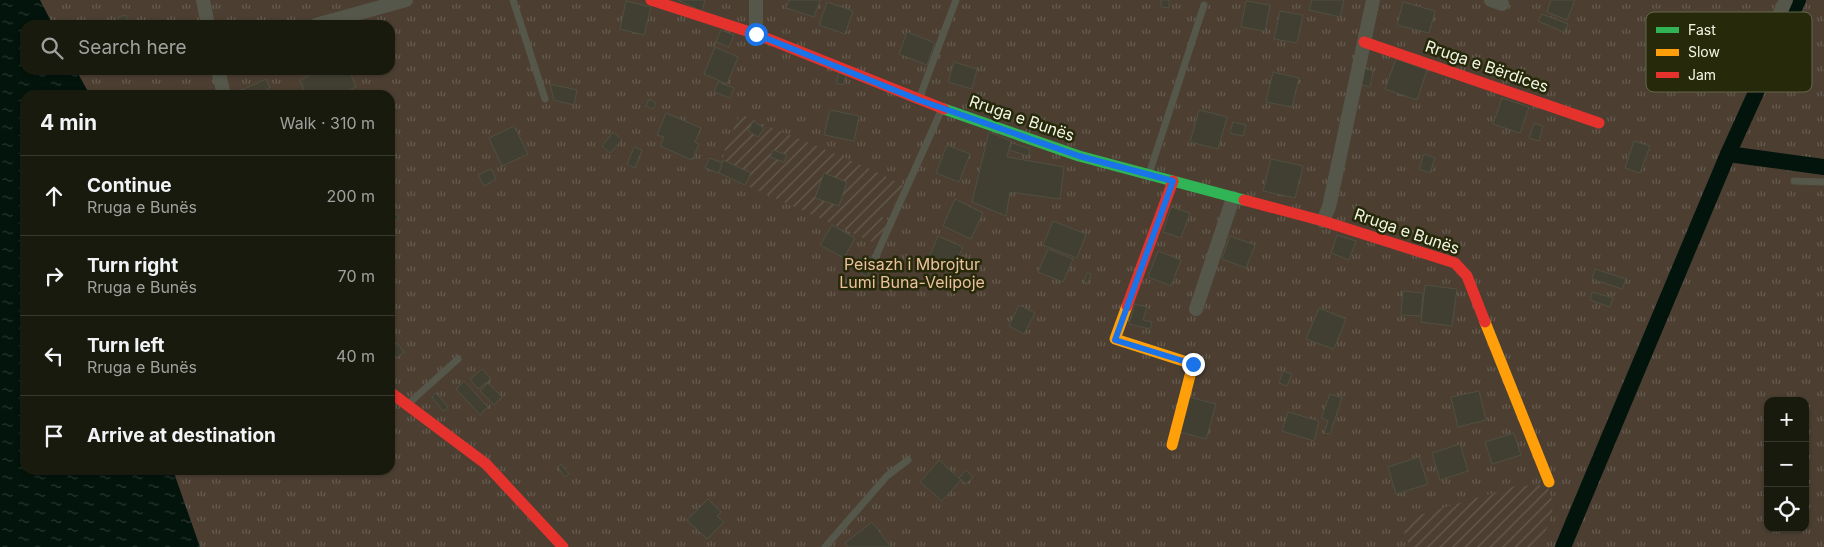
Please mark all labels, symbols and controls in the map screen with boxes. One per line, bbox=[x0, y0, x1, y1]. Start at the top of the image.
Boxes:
legend bbox=[1646, 12, 1812, 92]
search box bbox=[20, 20, 395, 75]
text: Fast bbox=[1688, 21, 1716, 38]
route start bbox=[745, 23, 768, 46]
icon: search bbox=[38, 34, 66, 62]
text: Search here bbox=[78, 36, 187, 59]
street label: Rruga e Bërdices bbox=[1423, 36, 1551, 96]
text: Slow bbox=[1688, 43, 1720, 60]
text: Jam bbox=[1688, 66, 1716, 83]
street label: Rruga e Bunës bbox=[967, 91, 1077, 145]
text: 4 min bbox=[40, 110, 97, 135]
text: Walk · 310 m bbox=[280, 113, 375, 133]
text: Continue bbox=[87, 174, 172, 197]
icon: ahead bbox=[40, 182, 68, 210]
text: 200 m bbox=[327, 186, 375, 206]
text: Rruga e Bunës bbox=[87, 197, 197, 217]
street label: Rruga e Bunës bbox=[1352, 204, 1462, 258]
text: Turn right bbox=[87, 254, 178, 277]
park label: Peisazh i Mbrojtur Lumi Buna-Velipoje bbox=[839, 254, 985, 292]
icon: right bbox=[40, 262, 68, 290]
text: 70 m bbox=[338, 266, 375, 286]
text: Rruga e Bunës bbox=[87, 277, 197, 297]
text: Turn left bbox=[87, 334, 165, 357]
icon: left bbox=[40, 342, 68, 370]
text: 40 m bbox=[336, 346, 375, 366]
route end bbox=[1182, 353, 1205, 376]
text: Rruga e Bunës bbox=[87, 357, 197, 377]
map controls bbox=[1764, 397, 1809, 532]
button: + bbox=[1764, 397, 1809, 442]
icon: arrive bbox=[40, 422, 68, 450]
text: Arrive at destination bbox=[87, 424, 276, 447]
button: − bbox=[1764, 442, 1809, 487]
button: locate bbox=[1764, 487, 1809, 532]

